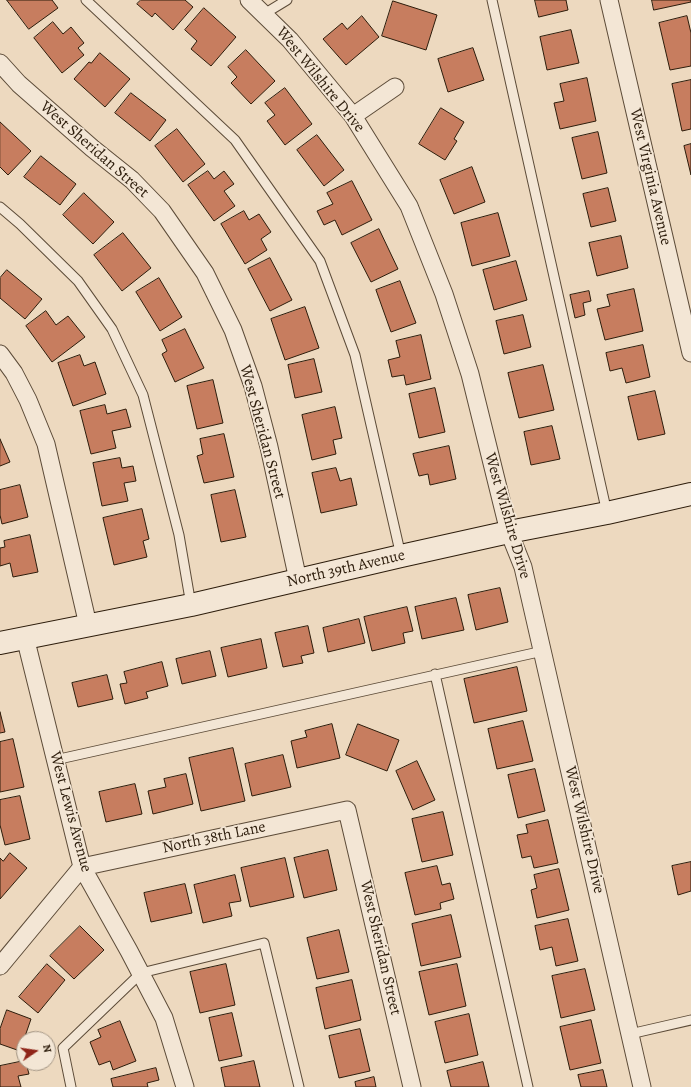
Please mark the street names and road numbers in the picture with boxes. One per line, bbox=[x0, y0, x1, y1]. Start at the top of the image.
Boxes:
street label: West Wilshire Drive bbox=[272, 23, 368, 137]
street label: West Sheridan Street bbox=[36, 98, 152, 202]
street label: West Virginia Avenue bbox=[625, 107, 675, 247]
street label: West Sheridan Street bbox=[235, 363, 289, 501]
street label: West Wilshire Drive bbox=[480, 451, 534, 581]
street label: North 39th Avenue bbox=[285, 546, 407, 592]
street label: West Lewis Avenue bbox=[45, 750, 95, 874]
street label: West Wilshire Drive bbox=[560, 764, 608, 896]
street label: North 38th Lane bbox=[161, 818, 267, 858]
street label: West Sheridan Street bbox=[355, 879, 405, 1017]

